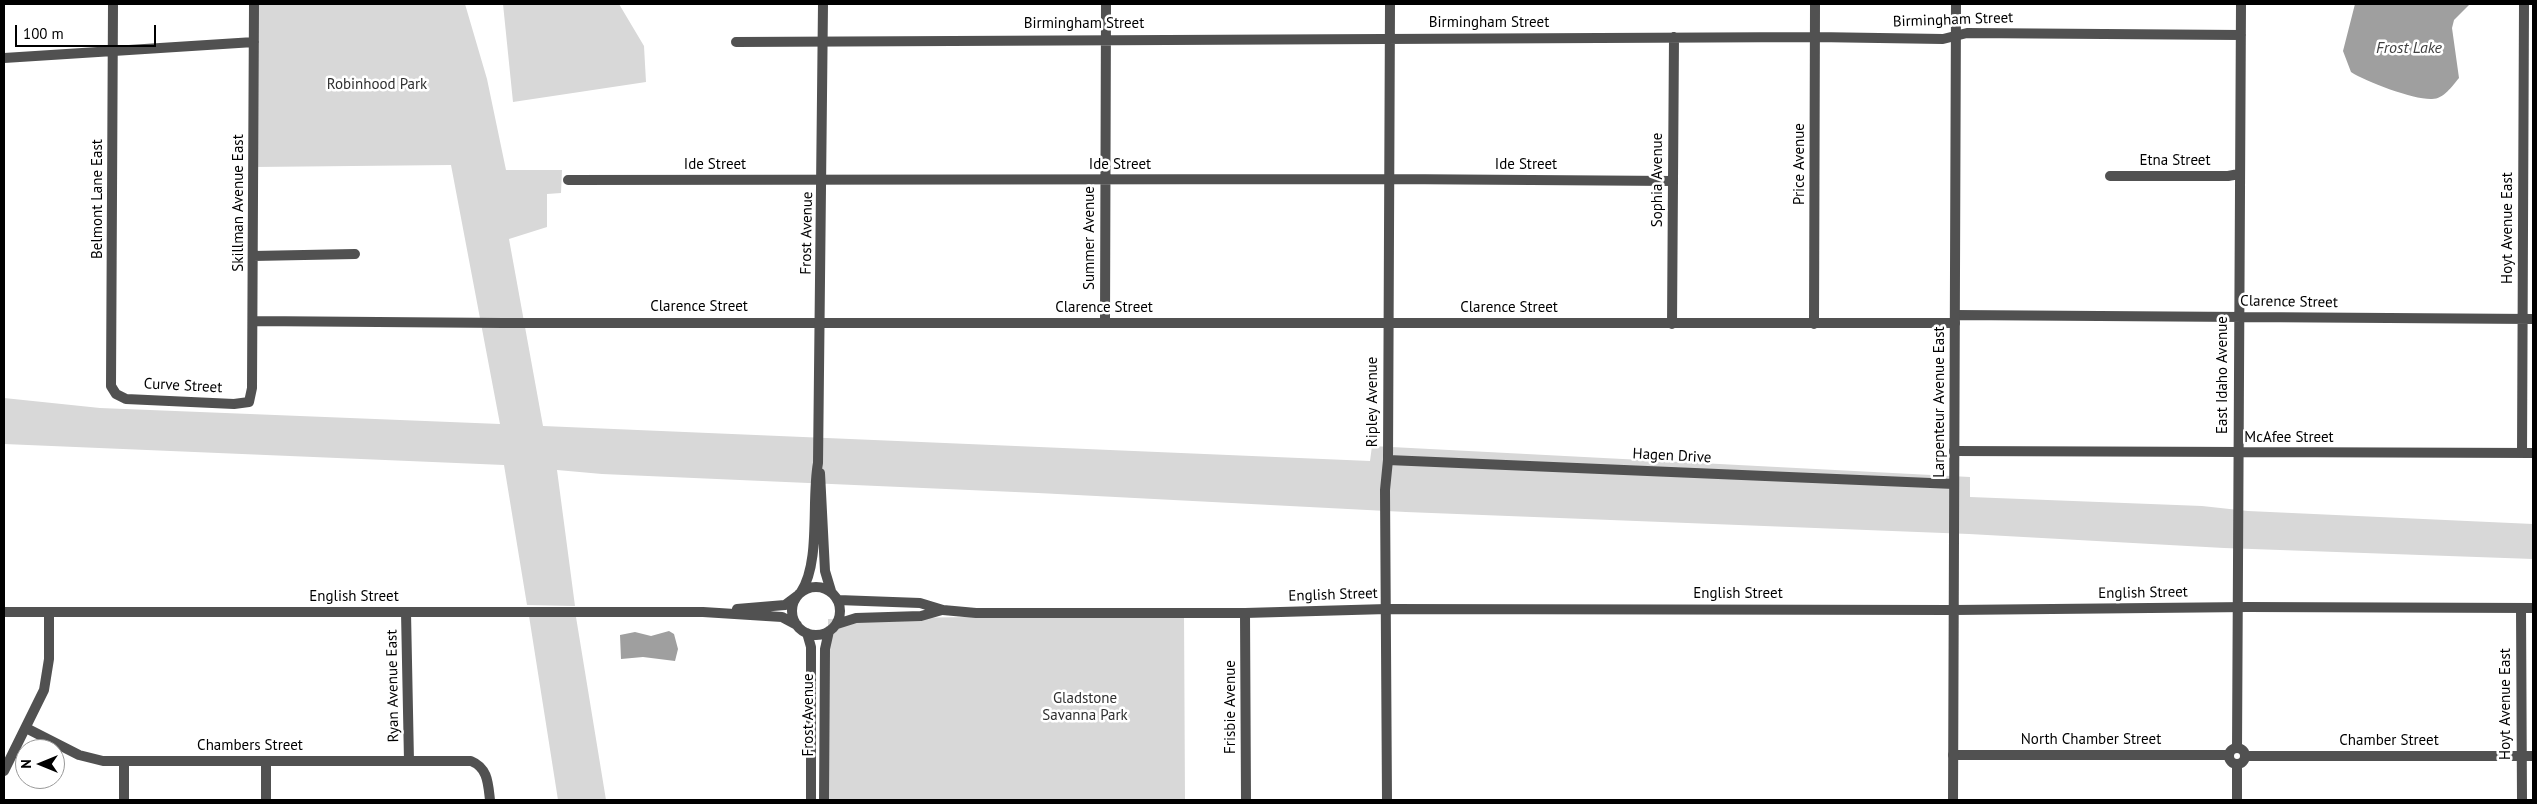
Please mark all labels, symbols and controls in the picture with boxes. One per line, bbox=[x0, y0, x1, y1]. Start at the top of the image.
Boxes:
street label: Birmingham Street bbox=[1892, 9, 2014, 31]
street label: Birmingham Street bbox=[1429, 14, 1549, 32]
scale bar bbox=[18, 15, 159, 47]
street label: Birmingham Street bbox=[1024, 15, 1144, 33]
text: 100 m bbox=[23, 24, 64, 43]
water label: Frost Lake bbox=[2376, 38, 2442, 58]
park label: Robinhood Park bbox=[327, 76, 427, 94]
street label: Price Avenue bbox=[1791, 123, 1809, 205]
street label: Sophia Avenue bbox=[1649, 133, 1667, 227]
street label: Skillman Avenue East bbox=[230, 134, 248, 272]
street label: Belmont Lane East bbox=[89, 139, 107, 259]
street label: Etna Street bbox=[2139, 152, 2211, 170]
street label: Ide Street bbox=[684, 156, 746, 174]
street label: Ide Street bbox=[1089, 156, 1151, 174]
street label: Ide Street bbox=[1495, 156, 1557, 174]
street label: Hoyt Avenue East bbox=[2499, 172, 2517, 284]
street label: Summer Avenue bbox=[1081, 186, 1099, 290]
street label: Frost Avenue bbox=[797, 191, 817, 275]
street label: Clarence Street bbox=[2240, 292, 2338, 312]
street label: Clarence Street bbox=[650, 298, 748, 316]
street label: Clarence Street bbox=[1055, 299, 1153, 317]
street label: Clarence Street bbox=[1460, 299, 1558, 317]
street label: East Idaho Avenue bbox=[2214, 316, 2232, 434]
street label: Larpenteur Avenue East bbox=[1931, 326, 1949, 478]
street label: Ripley Avenue bbox=[1364, 357, 1382, 447]
street label: Curve Street bbox=[143, 375, 223, 397]
street label: McAfee Street bbox=[2244, 429, 2334, 447]
street label: Hagen Drive bbox=[1632, 445, 1712, 467]
street label: English Street bbox=[2098, 583, 2188, 603]
street label: English Street bbox=[1288, 584, 1378, 606]
street label: English Street bbox=[1693, 585, 1783, 603]
street label: English Street bbox=[309, 588, 399, 606]
street label: Ryan Avenue East bbox=[383, 629, 403, 743]
street label: Hoyt Avenue East bbox=[2497, 648, 2515, 760]
street label: Frisbie Avenue bbox=[1222, 660, 1240, 754]
street label: Frost Avenue bbox=[800, 673, 818, 757]
park label: Gladstone Savanna Park bbox=[1042, 690, 1128, 725]
street label: North Chamber Street bbox=[2021, 731, 2161, 749]
street label: Chamber Street bbox=[2339, 732, 2439, 750]
street label: Chambers Street bbox=[197, 737, 303, 755]
north arrow bbox=[15, 739, 65, 789]
text: N bbox=[17, 759, 35, 769]

